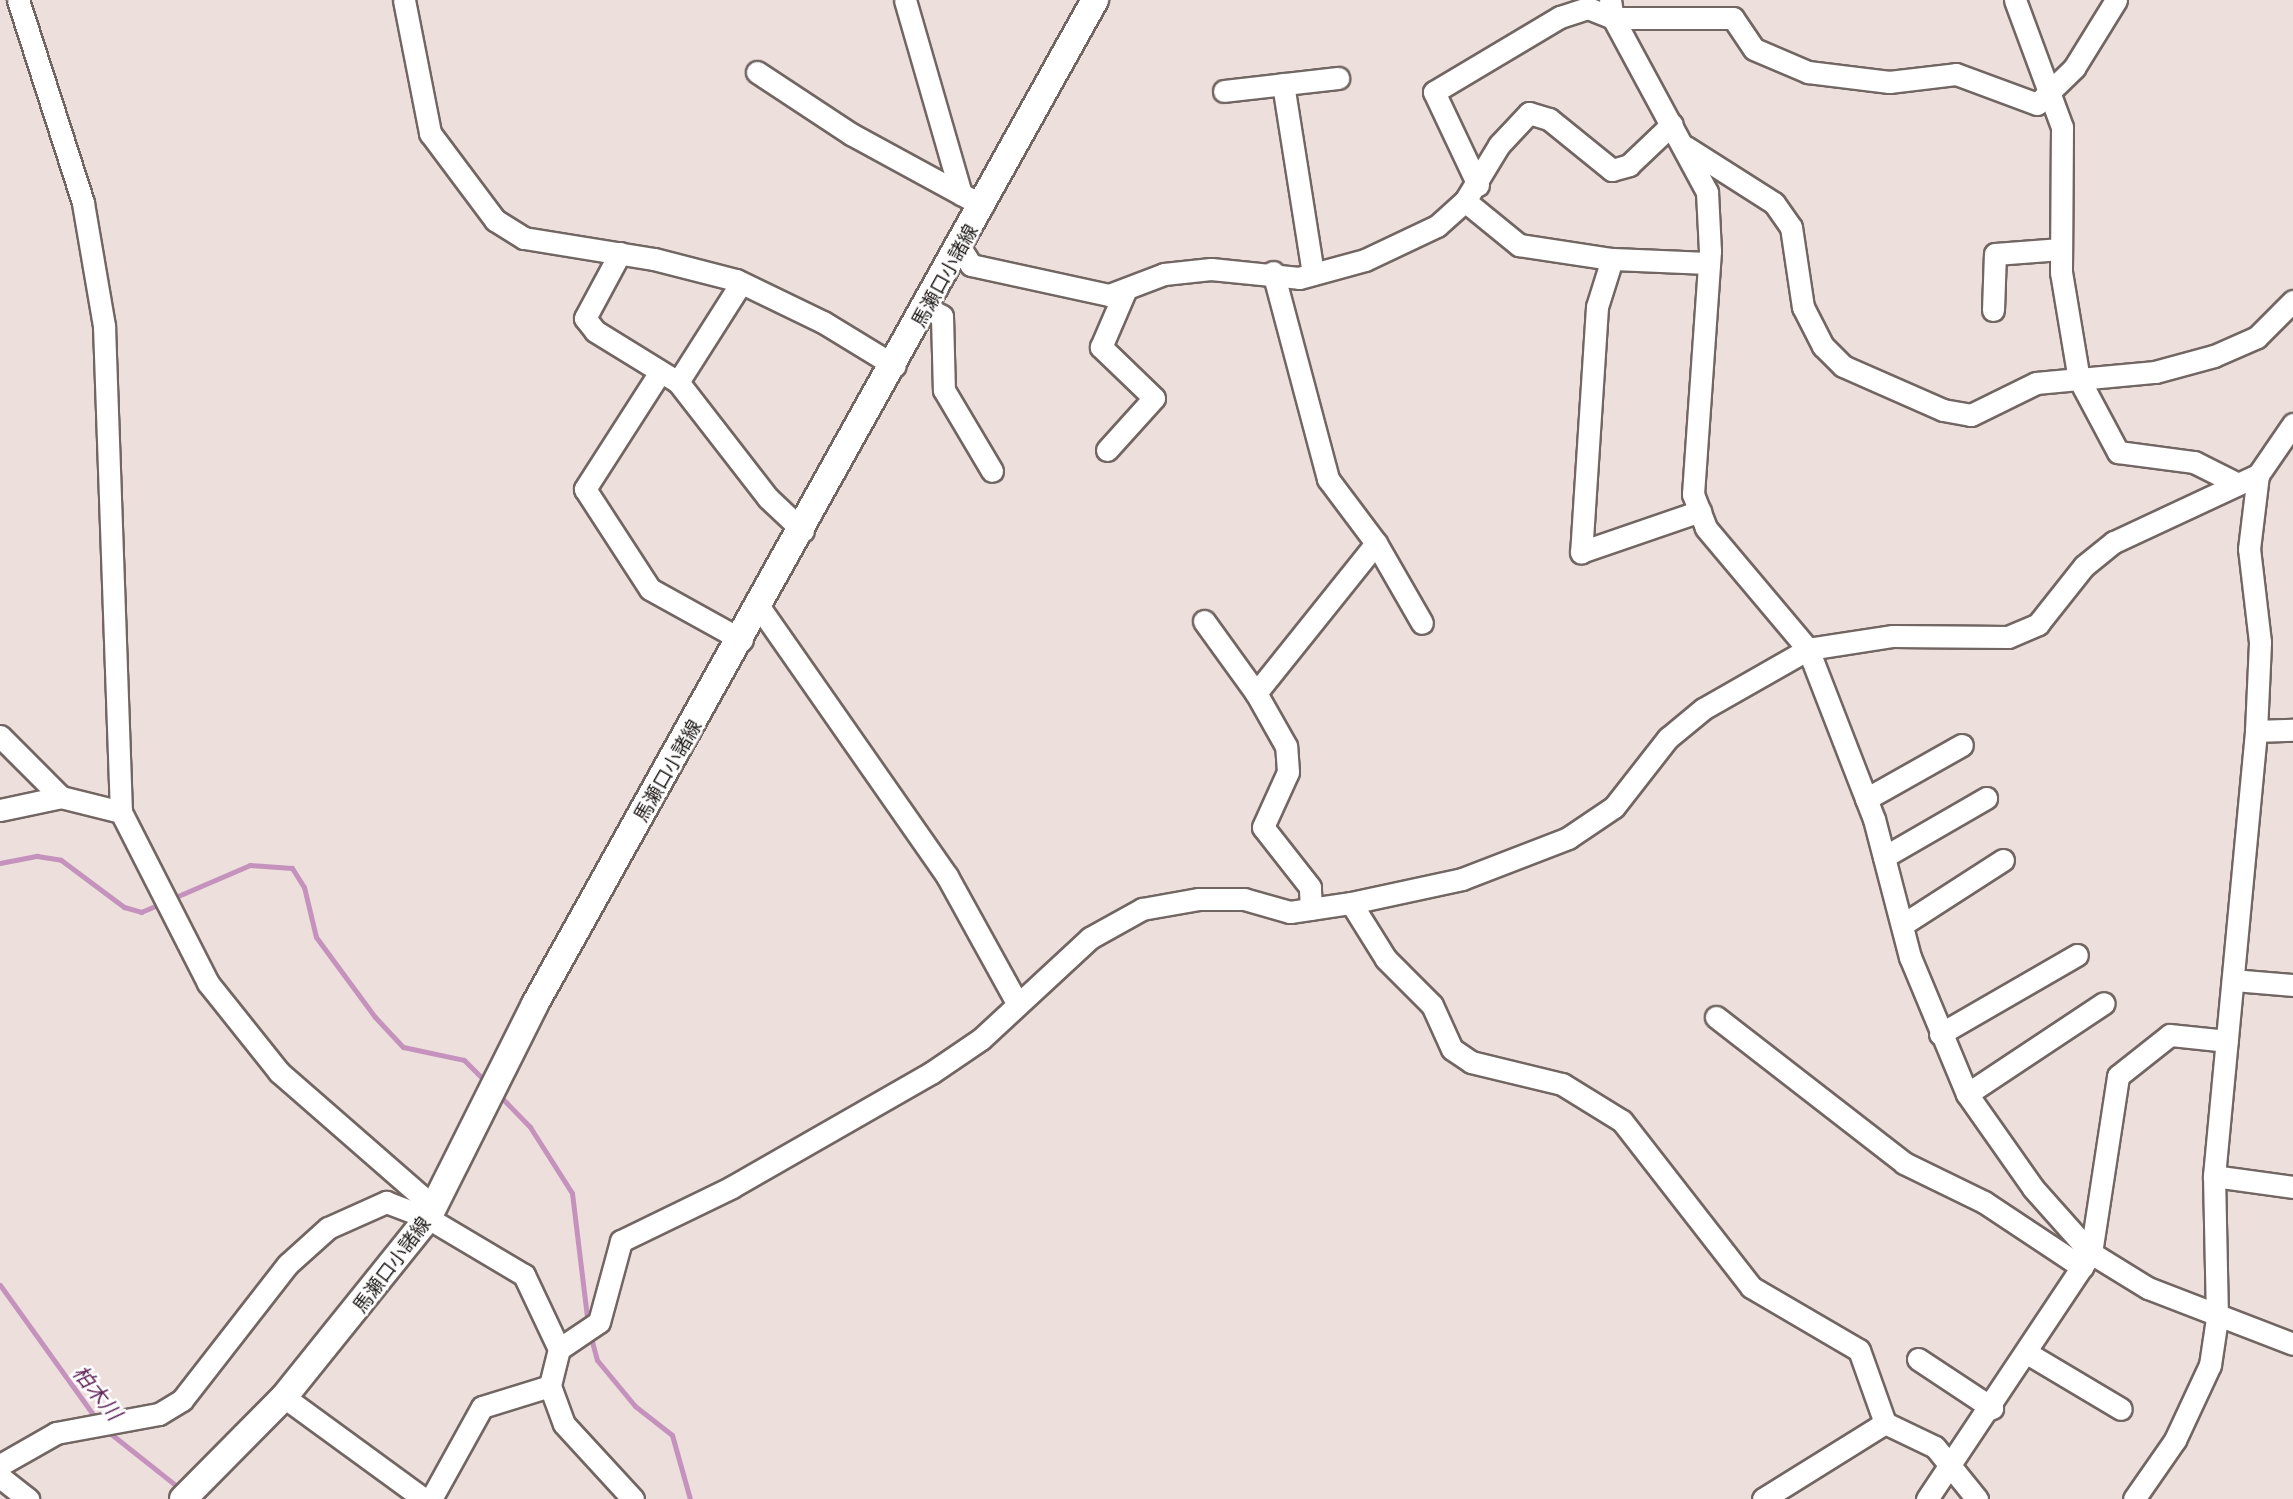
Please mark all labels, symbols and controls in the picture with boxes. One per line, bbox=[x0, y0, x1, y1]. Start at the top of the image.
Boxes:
street label: 馬瀬口小諸線 bbox=[907, 221, 983, 331]
street label: 馬瀬口小諸線 bbox=[630, 716, 706, 826]
street label: 馬瀬口小諸線 bbox=[349, 1213, 435, 1317]
water label: 柏木川 bbox=[67, 1361, 127, 1425]

